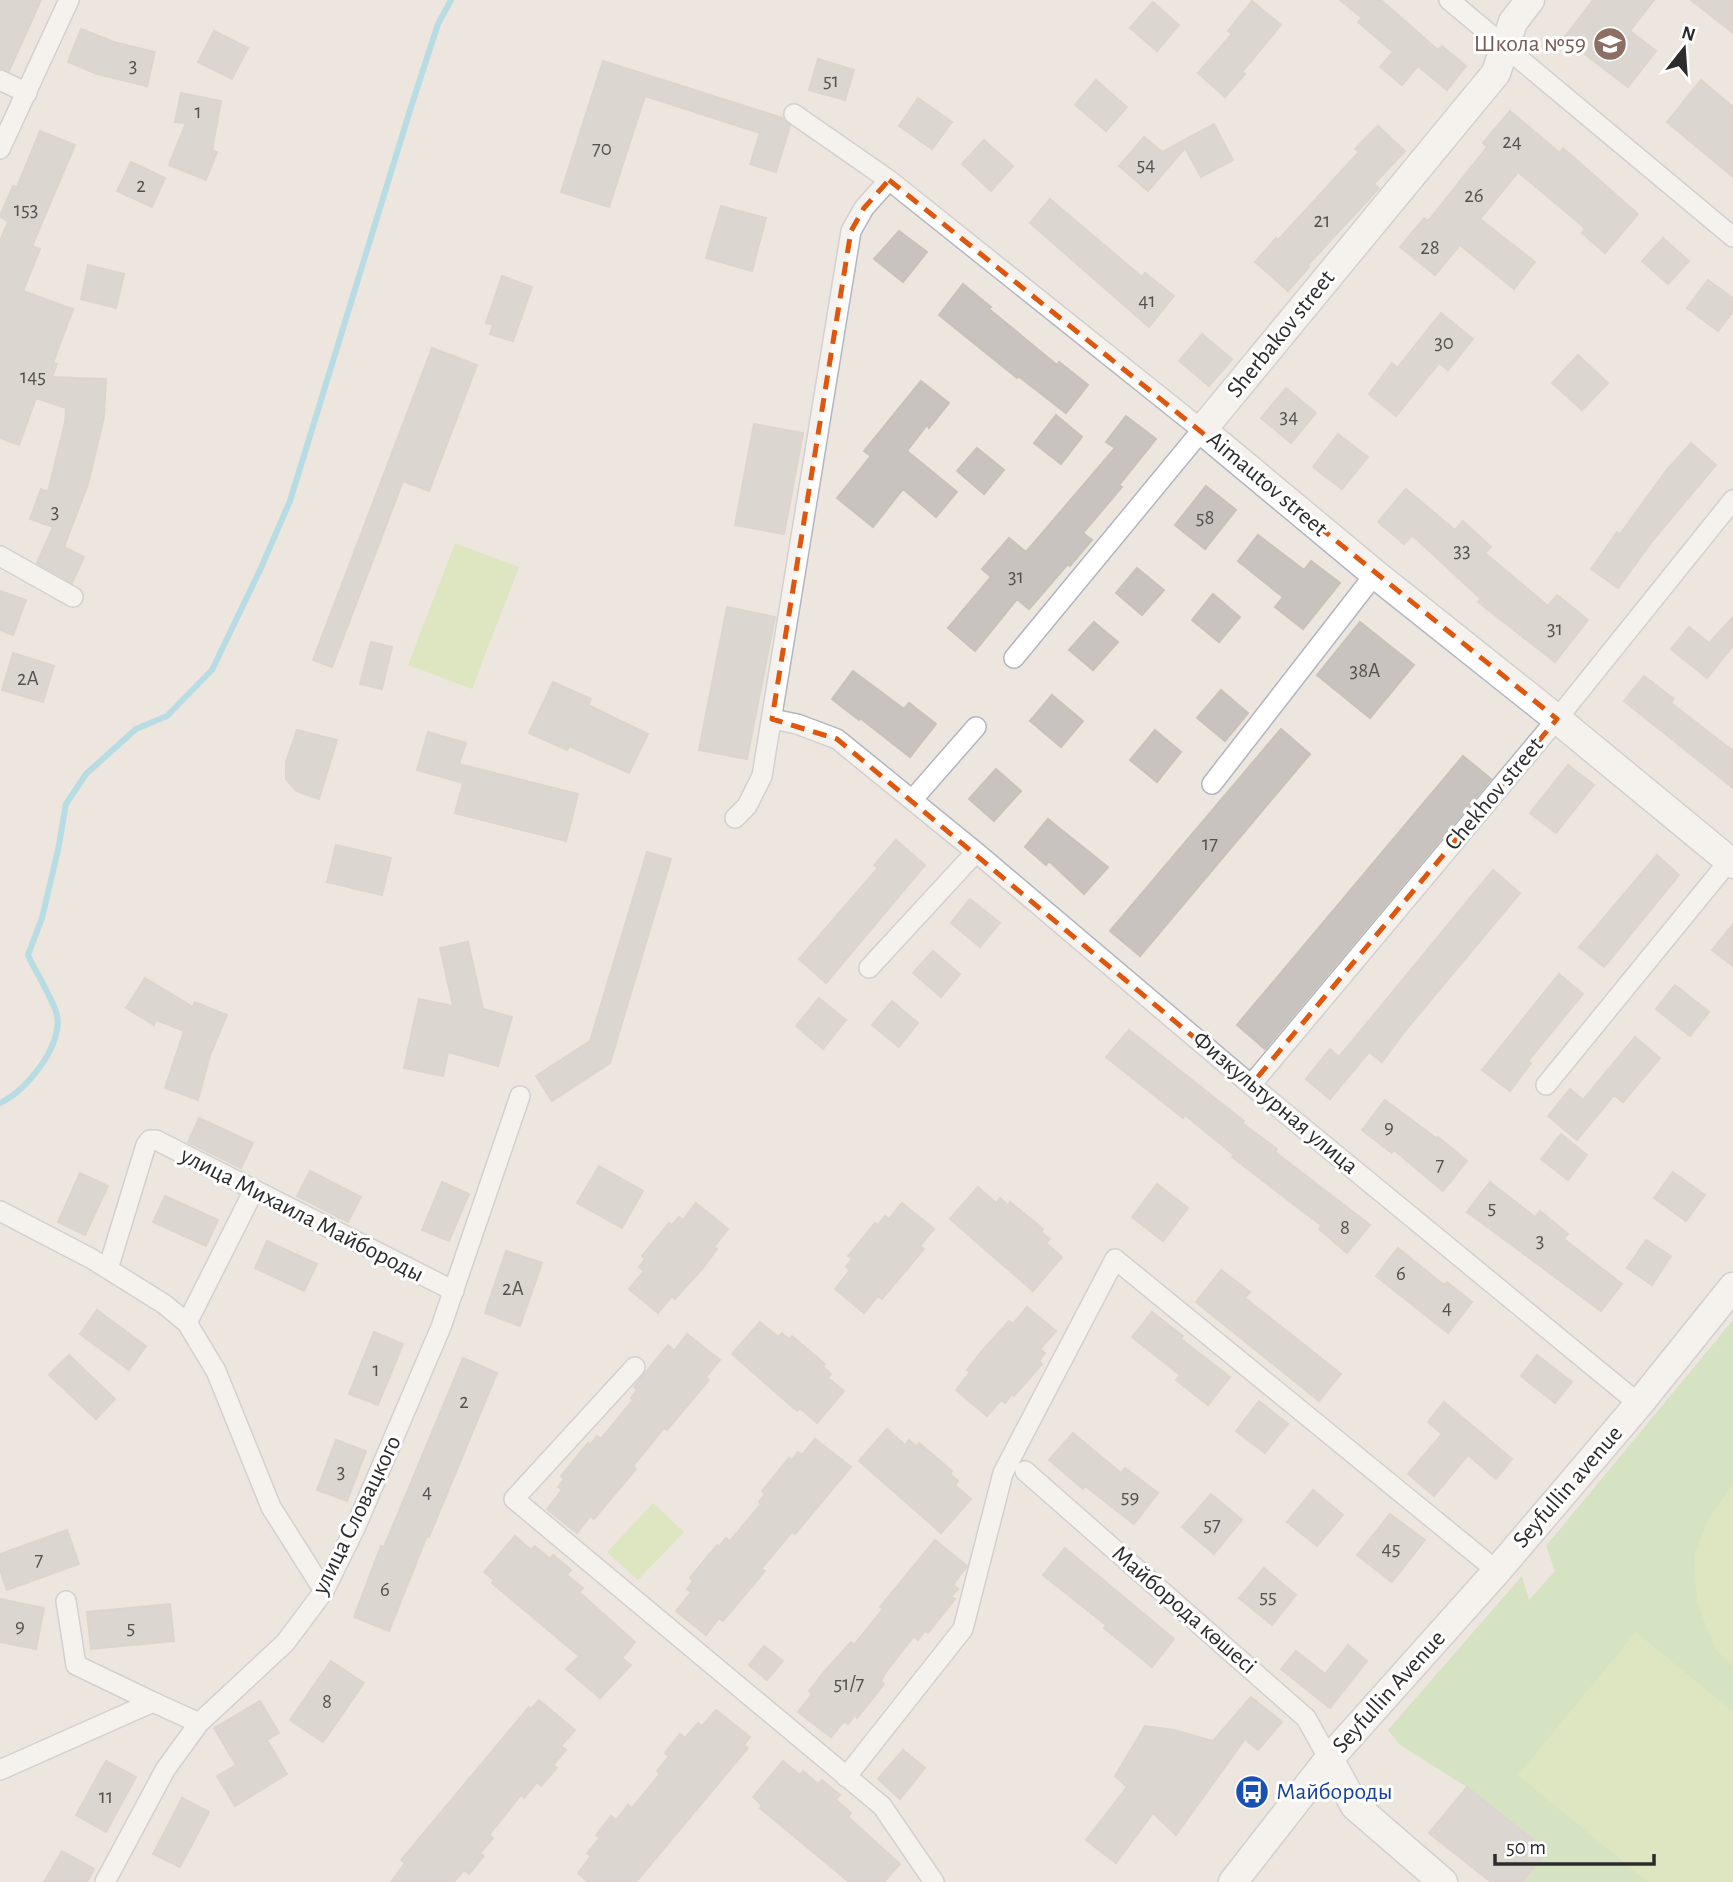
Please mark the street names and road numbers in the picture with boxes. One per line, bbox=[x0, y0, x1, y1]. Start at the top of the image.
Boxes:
street label: Sherbakov street bbox=[1223, 266, 1340, 402]
street label: Aimautov street bbox=[1202, 427, 1332, 541]
street label: Chekhov street bbox=[1440, 733, 1548, 855]
street label: Физкультурная улица bbox=[1188, 1027, 1362, 1179]
street label: улица Михаила Майбороды bbox=[176, 1143, 427, 1287]
street label: Seyfullin avenue bbox=[1509, 1421, 1627, 1553]
street label: улица Словацкого bbox=[308, 1432, 406, 1599]
street label: Майборода көшесі bbox=[1107, 1541, 1261, 1679]
street label: Seyfullin Avenue bbox=[1328, 1626, 1450, 1758]

